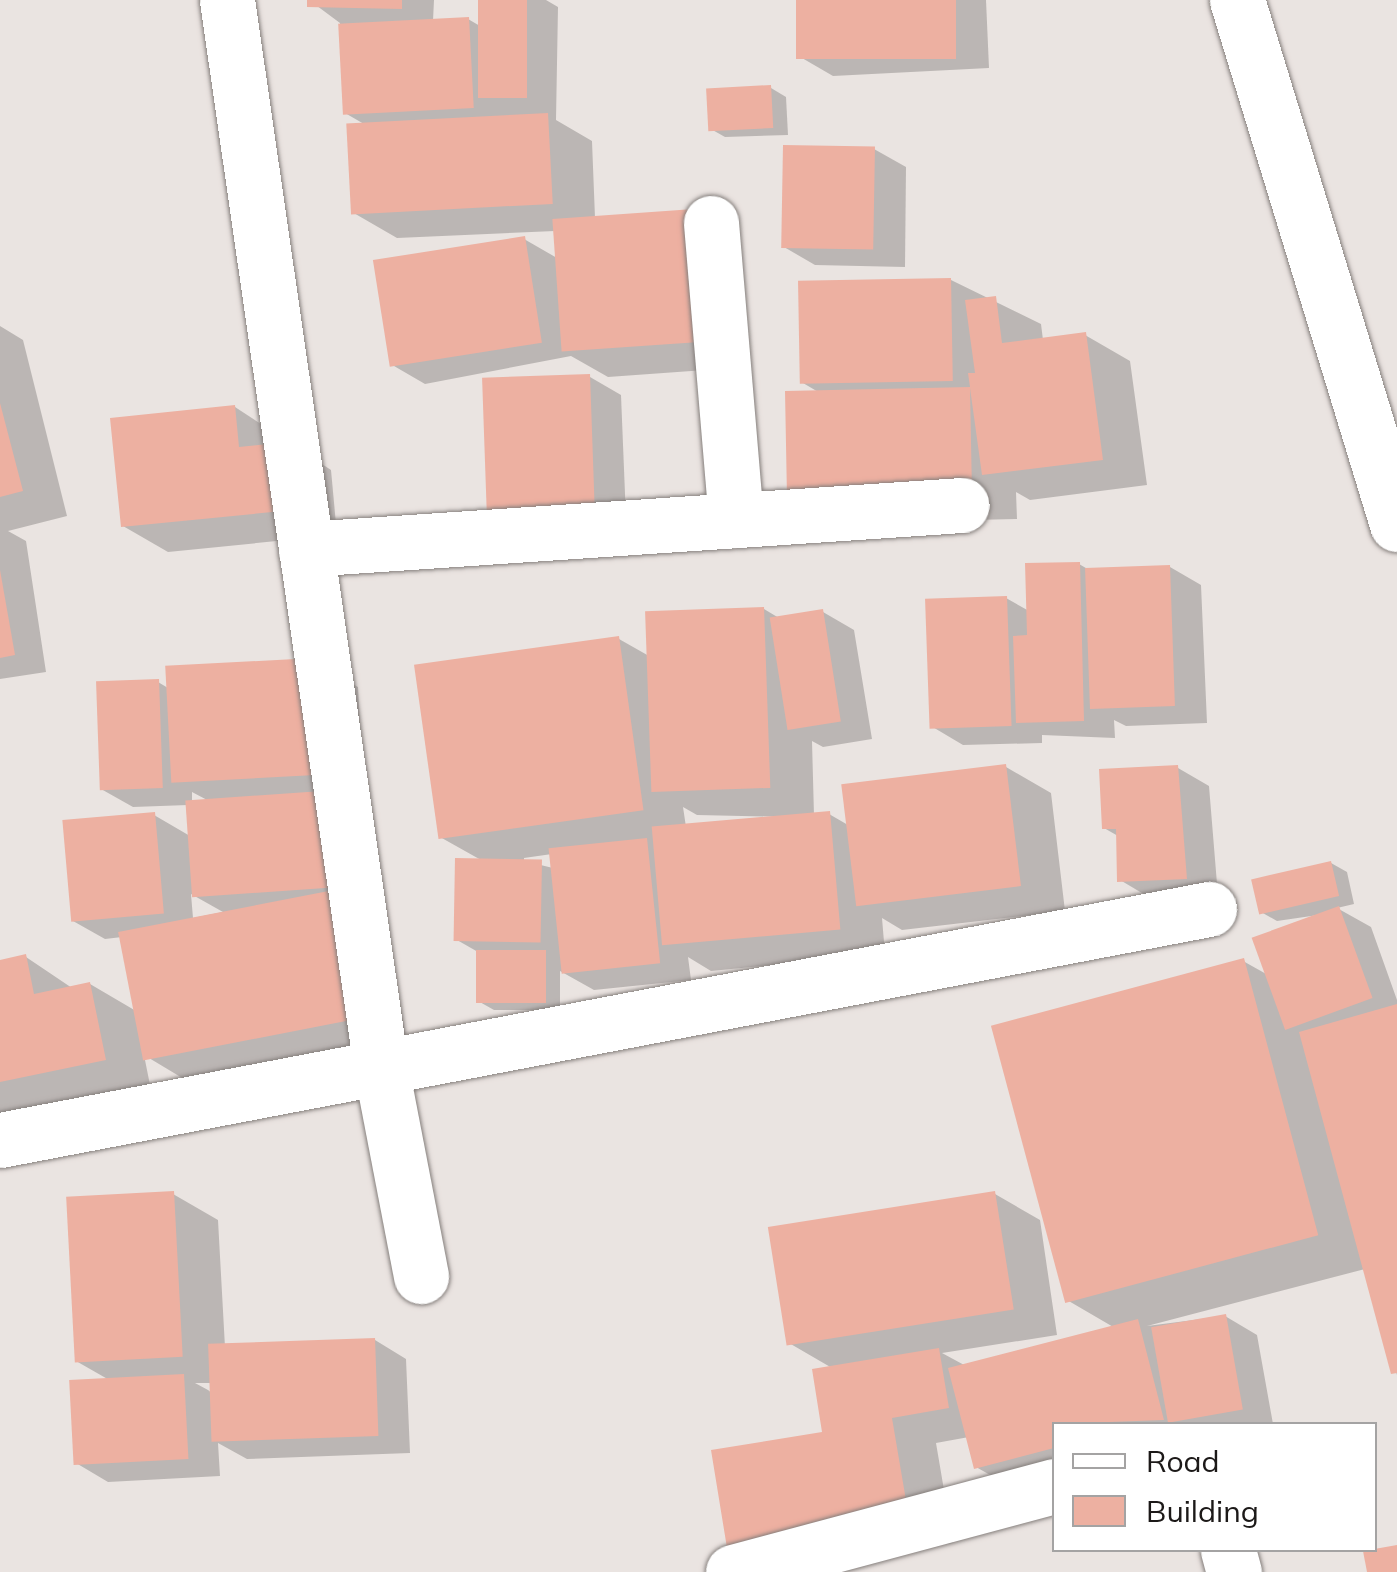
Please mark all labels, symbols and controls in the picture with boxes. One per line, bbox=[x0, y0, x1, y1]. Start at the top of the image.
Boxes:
legend bbox=[1052, 1422, 1377, 1552]
text: Road bbox=[1146, 1442, 1220, 1480]
text: Building bbox=[1146, 1492, 1259, 1530]

